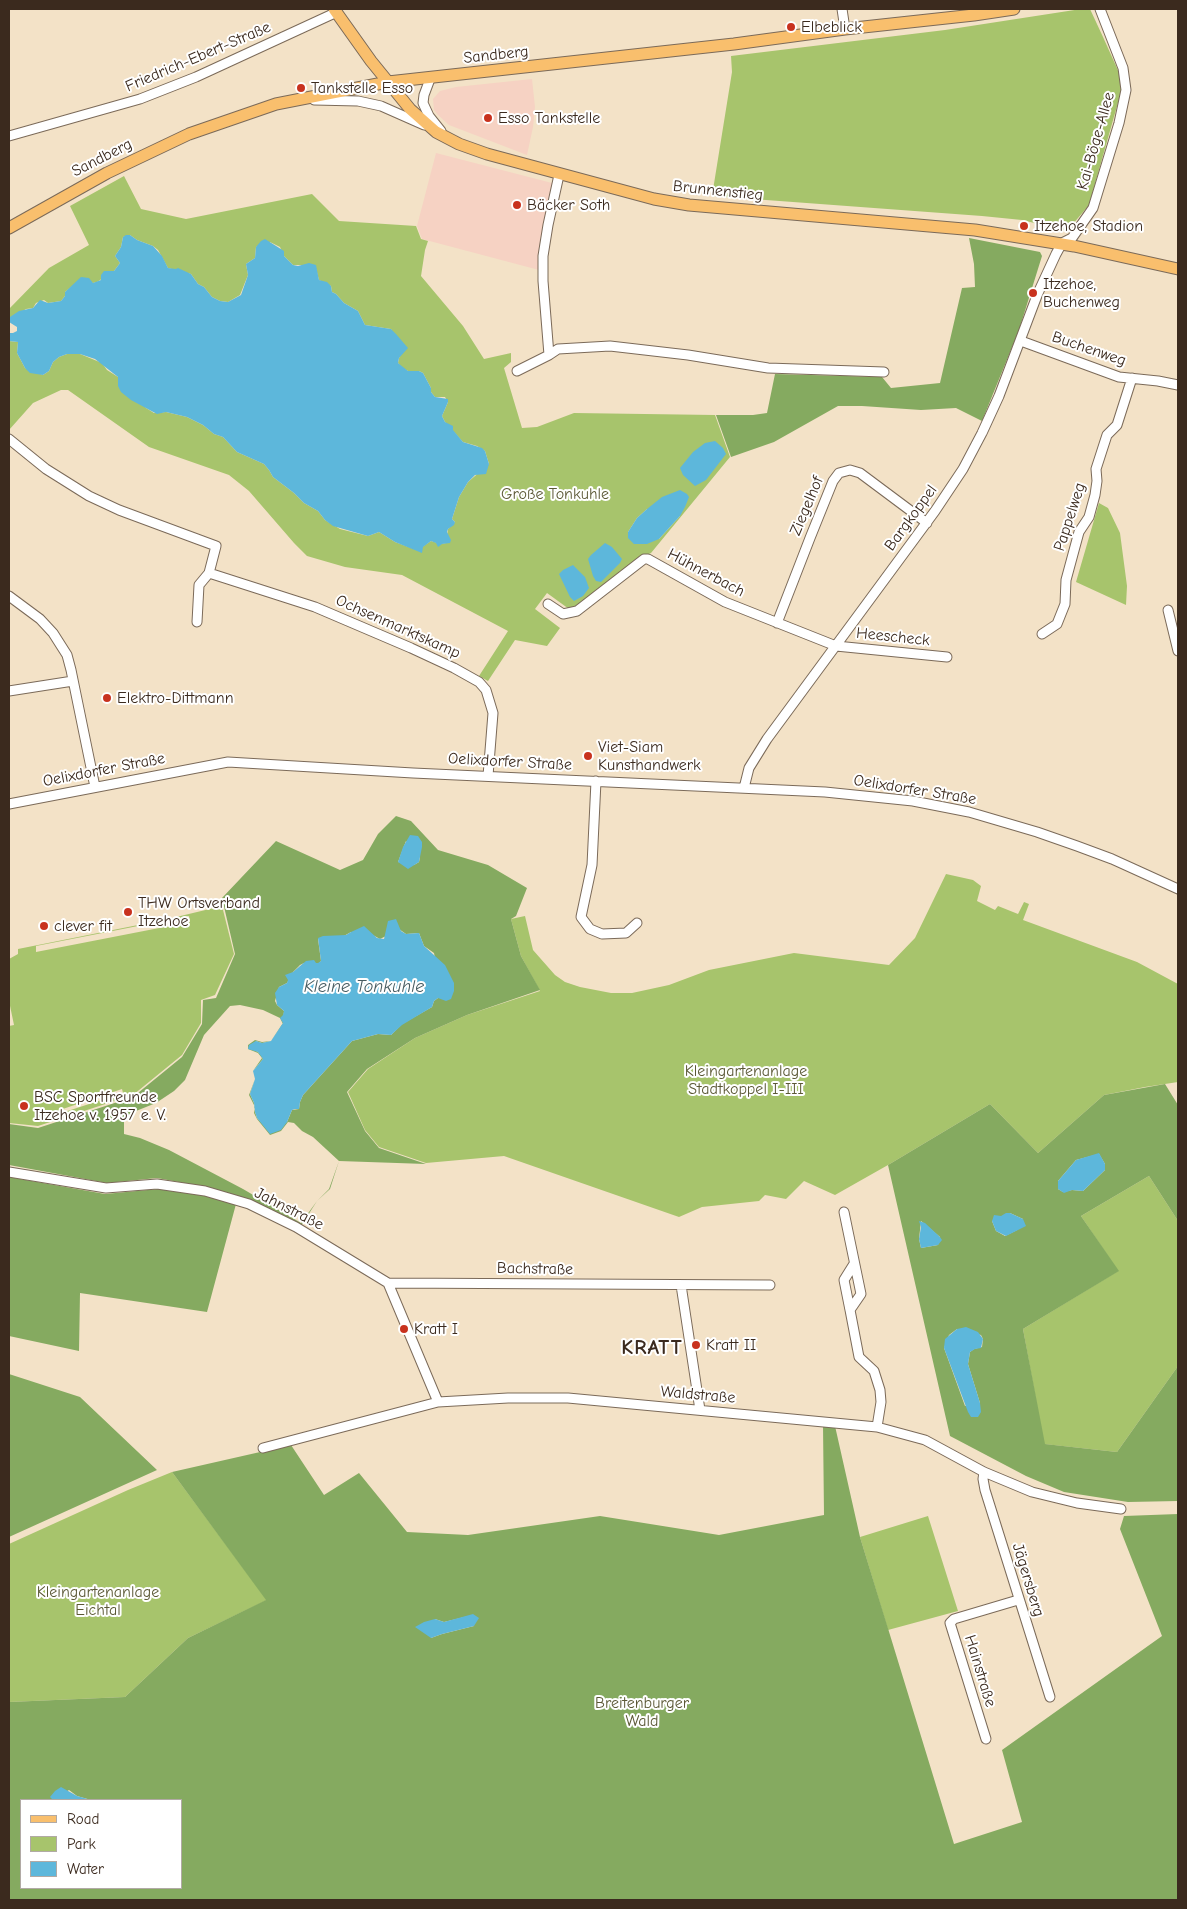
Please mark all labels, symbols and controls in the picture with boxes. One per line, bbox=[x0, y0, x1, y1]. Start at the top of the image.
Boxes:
place label: Elbeblick bbox=[801, 17, 862, 37]
street label: Friedrich-Ebert-Straße bbox=[122, 18, 274, 96]
marker: Elbeblick bbox=[785, 21, 797, 33]
street label: Sandberg bbox=[463, 42, 529, 68]
place label: Tankstelle Esso bbox=[311, 78, 413, 98]
marker: Tankstelle Esso bbox=[295, 82, 307, 94]
street label: Kai-Böge-Allee bbox=[1073, 90, 1119, 192]
place label: Esso Tankstelle bbox=[498, 108, 600, 128]
marker: Esso Tankstelle bbox=[482, 112, 494, 124]
street label: Sandberg bbox=[69, 135, 135, 181]
street label: Brunnenstieg bbox=[672, 177, 764, 205]
place label: Bäcker Soth bbox=[527, 195, 610, 215]
marker: Bäcker Soth bbox=[511, 199, 523, 211]
place label: Itzehoe, Stadion bbox=[1034, 216, 1143, 236]
marker: Itzehoe, Stadion bbox=[1018, 220, 1030, 232]
place label: Itzehoe, Buchenweg bbox=[1043, 274, 1120, 312]
marker: Itzehoe, Buchenweg bbox=[1027, 287, 1039, 299]
street label: Buchenweg bbox=[1049, 327, 1129, 371]
street label: Ziegelhof bbox=[786, 474, 828, 538]
street label: Pappelweg bbox=[1050, 480, 1090, 554]
street label: Bargkoppel bbox=[881, 481, 941, 555]
park label: Große Tonkuhle bbox=[501, 484, 609, 504]
street label: Hühnerbach bbox=[664, 545, 748, 601]
street label: Ochsenmarktskamp bbox=[333, 591, 463, 663]
street label: Heescheck bbox=[855, 624, 931, 650]
place label: Elektro-Dittmann bbox=[117, 688, 233, 708]
marker: Elektro-Dittmann bbox=[101, 692, 113, 704]
place label: Viet-Siam Kunsthandwerk bbox=[598, 737, 701, 775]
street label: Oelixdorfer Straße bbox=[41, 749, 167, 791]
street label: Oelixdorfer Straße bbox=[448, 749, 572, 775]
marker: Viet-Siam Kunsthandwerk bbox=[582, 750, 594, 762]
street label: Oelixdorfer Straße bbox=[852, 771, 978, 809]
place label: THW Ortsverband Itzehoe bbox=[138, 893, 260, 931]
marker: THW Ortsverband Itzehoe bbox=[122, 906, 134, 918]
place label: clever fit bbox=[54, 916, 112, 936]
marker: clever fit bbox=[38, 920, 50, 932]
water label: Kleine Tonkuhle bbox=[304, 976, 424, 998]
park label: Kleingartenanlage Stadtkoppel I-III bbox=[685, 1061, 807, 1099]
place label: BSC Sportfreunde Itzehoe v. 1957 e. V. bbox=[34, 1087, 166, 1125]
marker: BSC Sportfreunde Itzehoe v. 1957 e. V. bbox=[18, 1100, 30, 1112]
street label: Jahnstraße bbox=[251, 1183, 327, 1235]
street label: Bachstraße bbox=[497, 1259, 573, 1279]
place label: Kratt I bbox=[414, 1319, 458, 1339]
marker: Kratt I bbox=[398, 1323, 410, 1335]
district label: KRATT bbox=[621, 1335, 683, 1361]
place label: Kratt II bbox=[706, 1335, 756, 1355]
marker: Kratt II bbox=[690, 1339, 702, 1351]
street label: Waldstraße bbox=[660, 1382, 736, 1408]
street label: Jägersberg bbox=[1008, 1541, 1048, 1619]
park label: Kleingartenanlage Eichtal bbox=[37, 1582, 159, 1620]
street label: Hainstraße bbox=[960, 1633, 1000, 1709]
park label: Breitenburger Wald bbox=[595, 1693, 689, 1731]
legend bbox=[20, 1799, 182, 1889]
text: Road bbox=[67, 1810, 99, 1828]
text: Park bbox=[67, 1835, 96, 1853]
text: Water bbox=[67, 1860, 104, 1878]

